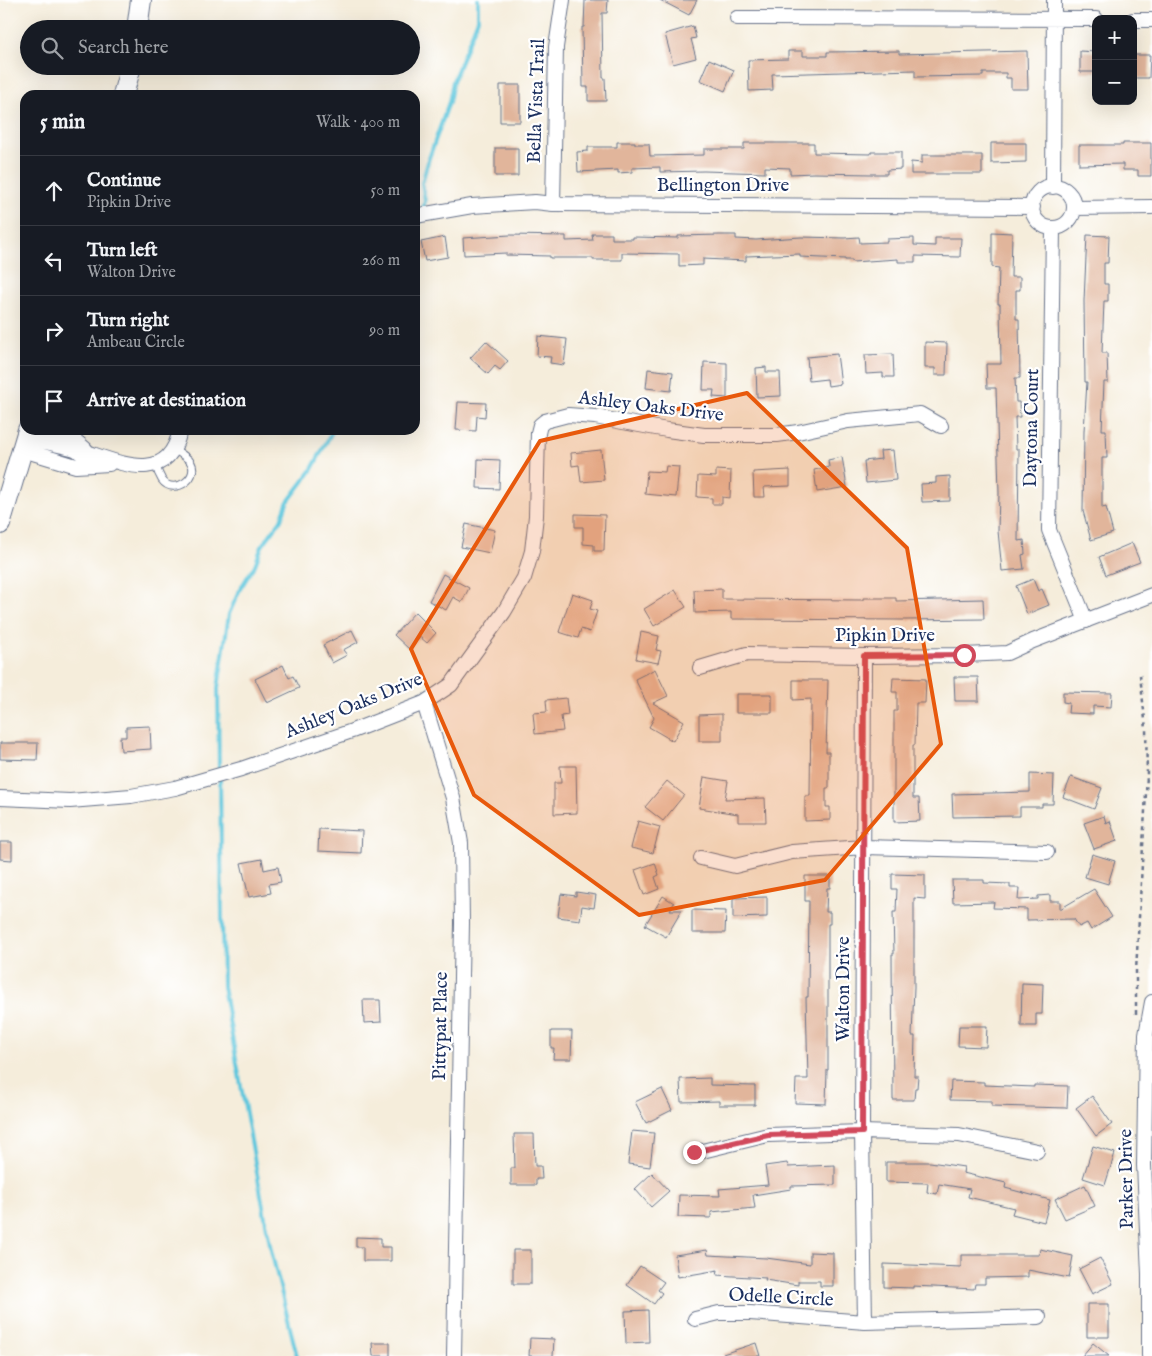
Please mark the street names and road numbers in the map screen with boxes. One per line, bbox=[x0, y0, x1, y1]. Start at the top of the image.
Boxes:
street label: Bella Vista Trail bbox=[523, 37, 551, 164]
street label: Bellington Drive bbox=[657, 174, 789, 198]
street label: Daytona Court bbox=[1019, 368, 1045, 488]
street label: Ashley Oaks Drive bbox=[576, 386, 725, 428]
street label: Pipkin Drive bbox=[835, 624, 935, 648]
street label: Ashley Oaks Drive bbox=[281, 667, 427, 745]
street label: Walton Drive bbox=[832, 936, 856, 1042]
street label: Pittypat Place bbox=[428, 971, 454, 1081]
street label: Parker Drive bbox=[1114, 1128, 1140, 1229]
street label: Odelle Circle bbox=[728, 1283, 834, 1313]

